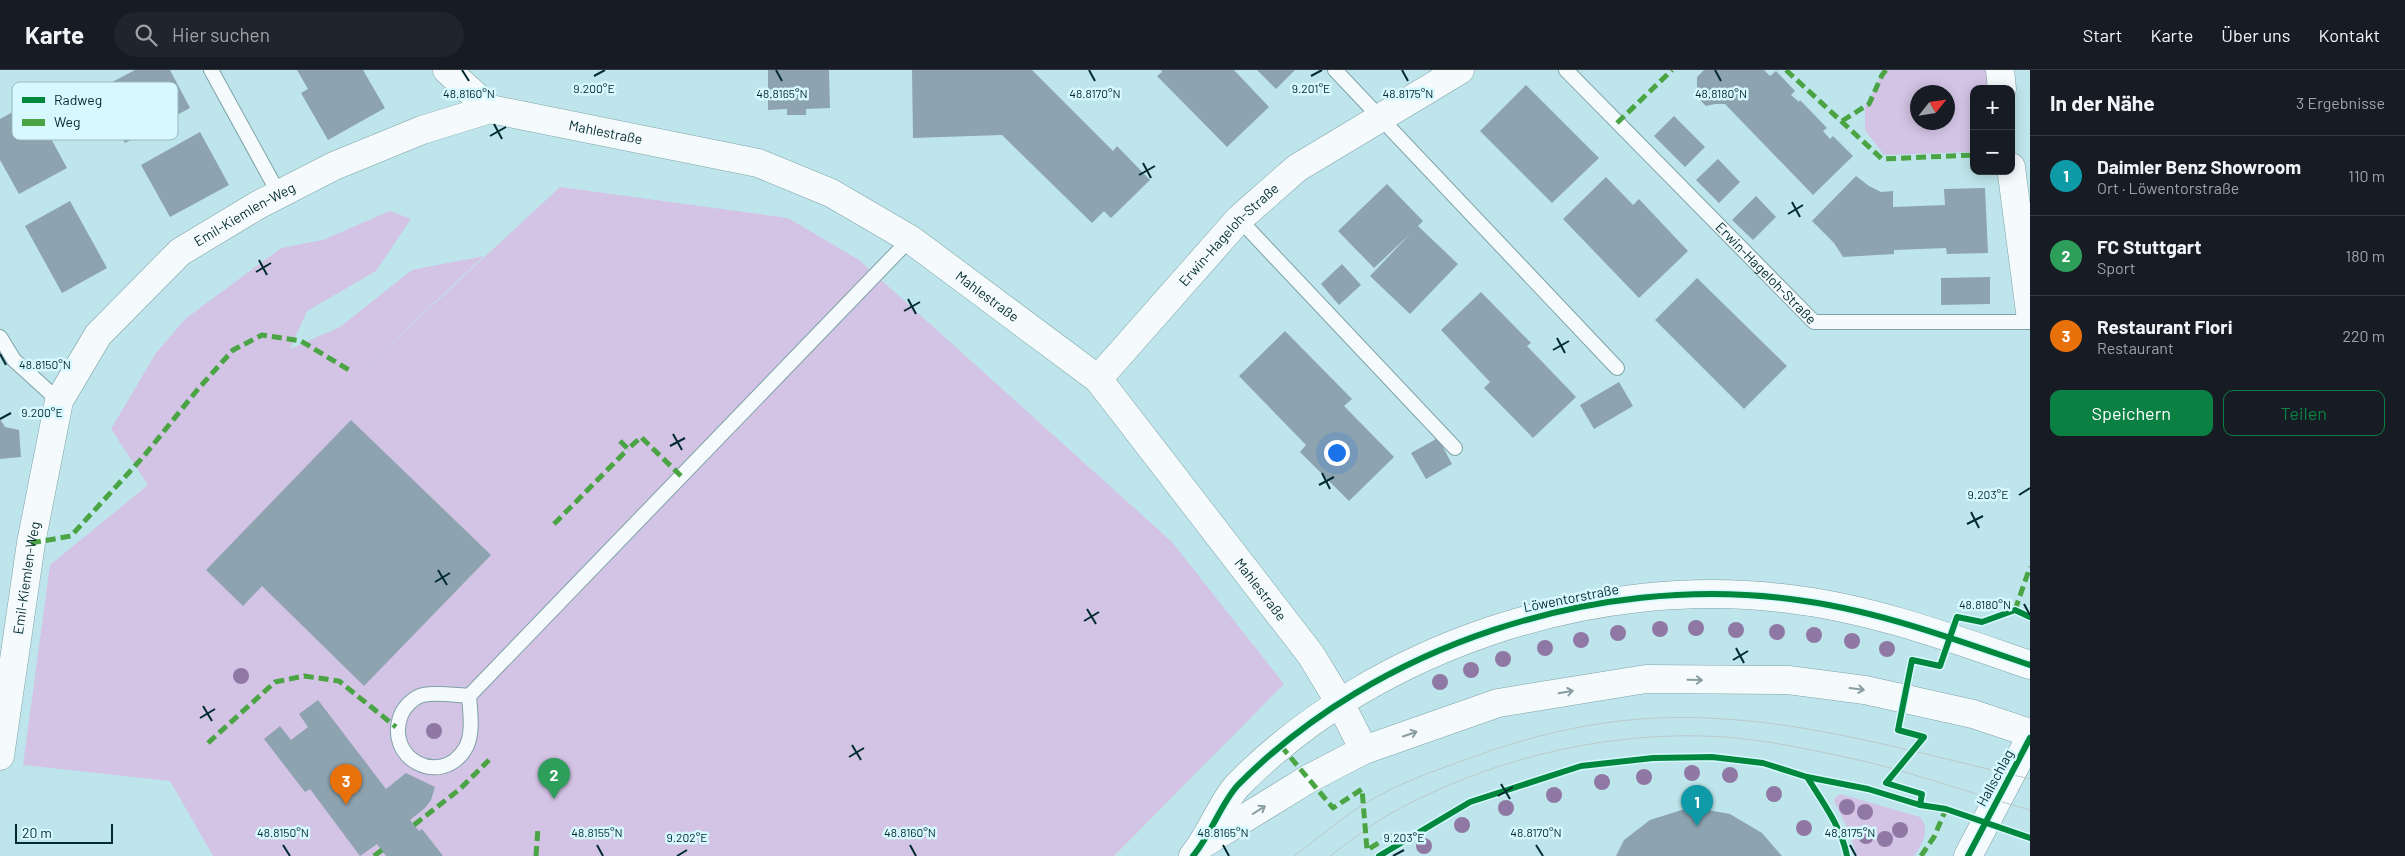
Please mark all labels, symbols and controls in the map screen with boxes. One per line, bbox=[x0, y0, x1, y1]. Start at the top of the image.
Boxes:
search box bbox=[114, 12, 464, 57]
text: Karte bbox=[25, 20, 84, 49]
icon: search bbox=[132, 21, 160, 49]
text: Hier suchen bbox=[172, 23, 270, 46]
text: Start bbox=[2083, 24, 2122, 46]
text: Karte bbox=[2150, 24, 2193, 46]
text: Über uns bbox=[2221, 24, 2290, 46]
text: Kontakt bbox=[2318, 24, 2380, 46]
text: 9.200°E bbox=[573, 81, 615, 95]
text: 9.201°E bbox=[1292, 81, 1330, 95]
legend bbox=[12, 82, 178, 140]
north arrow bbox=[1910, 85, 1955, 130]
map controls bbox=[1970, 85, 2015, 175]
button: + bbox=[1970, 85, 2015, 130]
text: 48.8160°N bbox=[443, 86, 495, 100]
text: 48.8165°N bbox=[756, 86, 808, 100]
text: 48.8170°N bbox=[1069, 86, 1121, 100]
text: 48.8175°N bbox=[1383, 86, 1433, 100]
text: 48.8180°N bbox=[1695, 86, 1747, 100]
text: In der Nähe bbox=[2050, 90, 2155, 115]
text: Radweg bbox=[54, 91, 102, 108]
text: 3 Ergebnisse bbox=[2296, 93, 2385, 112]
text: Weg bbox=[54, 113, 81, 130]
street label: Mahlestraße bbox=[567, 116, 644, 148]
button: − bbox=[1970, 130, 2015, 175]
text: Daimler Benz Showroom bbox=[2097, 155, 2301, 178]
text: 1 bbox=[2063, 166, 2069, 185]
text: 110 m bbox=[2348, 166, 2385, 185]
street label: Emil-Kiemlen-Weg bbox=[191, 178, 298, 250]
text: Ort · Löwentorstraße bbox=[2097, 178, 2239, 197]
street label: Erwin-Hageloh-Straße bbox=[1175, 179, 1282, 289]
street label: Erwin-Hageloh-Straße bbox=[1712, 218, 1820, 327]
text: FC Stuttgart bbox=[2097, 235, 2201, 258]
text: 2 bbox=[2062, 246, 2070, 265]
text: 180 m bbox=[2346, 246, 2385, 265]
text: Sport bbox=[2097, 258, 2136, 277]
street label: Mahlestraße bbox=[952, 267, 1022, 325]
text: Restaurant Flori bbox=[2097, 315, 2233, 338]
text: 3 bbox=[2062, 326, 2070, 345]
text: 220 m bbox=[2342, 326, 2385, 345]
text: Restaurant bbox=[2097, 338, 2174, 357]
text: 48.8150°N bbox=[19, 357, 71, 371]
button: Speichern bbox=[2050, 390, 2213, 436]
button: Teilen bbox=[2223, 390, 2385, 436]
text: 9.200°E bbox=[21, 405, 63, 419]
your location bbox=[1324, 440, 1350, 466]
text: 9.203°E bbox=[1968, 487, 2008, 501]
street label: Emil-Kiemlen-Weg bbox=[9, 520, 43, 635]
street label: Mahlestraße bbox=[1231, 554, 1290, 624]
street label: Löwentorstraße bbox=[1522, 580, 1620, 615]
text: 48.8180°N bbox=[1959, 597, 2011, 611]
one-way arrow bbox=[1686, 675, 1702, 684]
one-way arrow bbox=[1848, 684, 1864, 694]
one-way arrow bbox=[1558, 687, 1574, 697]
one-way arrow bbox=[1401, 729, 1417, 738]
street label: Hallschlag bbox=[1972, 746, 2017, 809]
pin: 2 bbox=[538, 758, 570, 799]
pin: 3 bbox=[330, 764, 362, 805]
pin: 1 bbox=[1681, 785, 1713, 826]
one-way arrow bbox=[1251, 804, 1265, 814]
scale bar bbox=[15, 821, 112, 844]
text: 20 m bbox=[22, 824, 52, 841]
text: 48.8150°N bbox=[257, 825, 309, 839]
text: 48.8155°N bbox=[571, 825, 623, 839]
text: 48.8160°N bbox=[884, 825, 936, 839]
text: 48.8165°N bbox=[1197, 825, 1249, 839]
text: 48.8170°N bbox=[1510, 825, 1562, 839]
text: 48.8175°N bbox=[1825, 825, 1875, 839]
text: 9.202°E bbox=[666, 830, 708, 844]
text: 9.203°E bbox=[1384, 830, 1424, 844]

